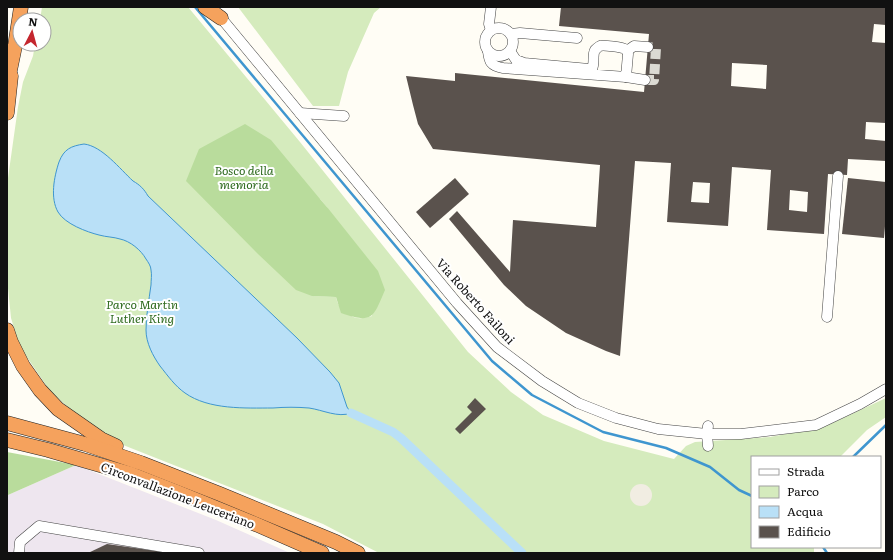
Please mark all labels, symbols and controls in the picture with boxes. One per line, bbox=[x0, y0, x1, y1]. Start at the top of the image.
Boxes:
north arrow bbox=[12, 12, 52, 52]
text: N bbox=[28, 13, 39, 29]
park label: Bosco della memoria bbox=[215, 161, 274, 193]
street label: Via Roberto Failoni bbox=[433, 254, 519, 348]
park label: Parco Martin Luther King bbox=[106, 295, 178, 327]
legend bbox=[751, 456, 881, 548]
street label: Circonvallazione Leuceriano bbox=[98, 457, 258, 533]
text: Strada bbox=[787, 462, 825, 480]
text: Parco bbox=[787, 482, 819, 500]
text: Acqua bbox=[787, 502, 823, 520]
text: Edificio bbox=[787, 522, 831, 540]

